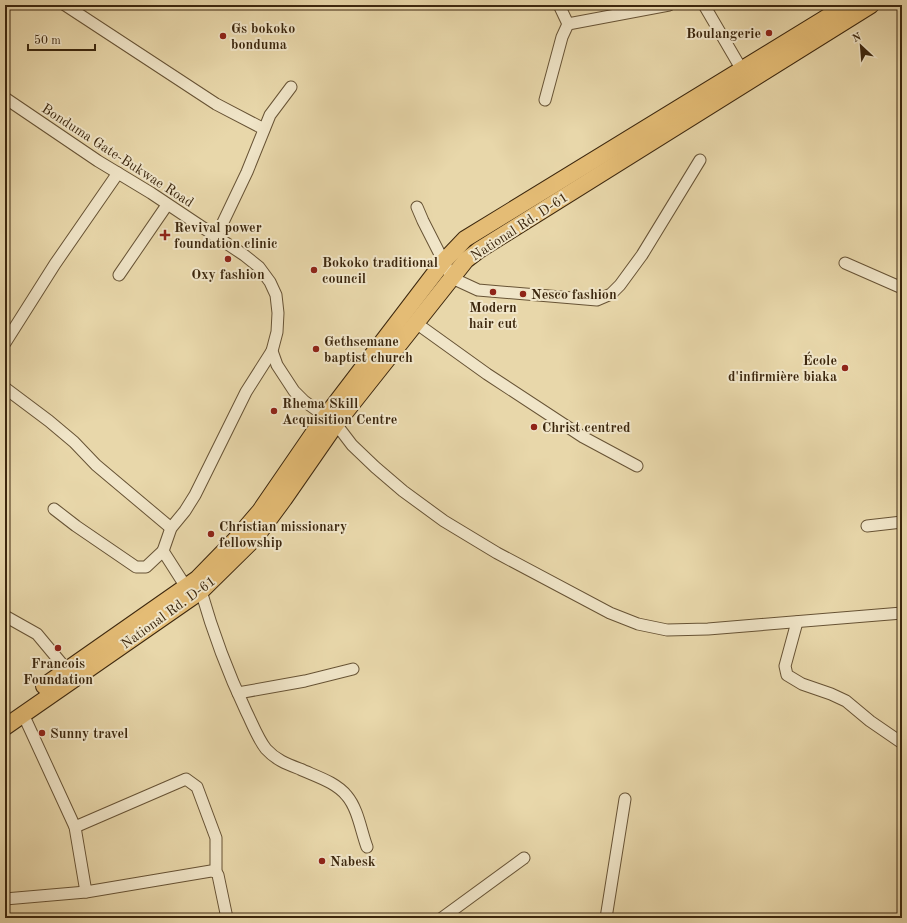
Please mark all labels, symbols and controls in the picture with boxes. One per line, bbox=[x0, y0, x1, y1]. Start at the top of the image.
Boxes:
place label: Gs bokoko bonduma bbox=[231, 22, 295, 52]
scale bar bbox=[28, 26, 95, 52]
north arrow bbox=[841, 26, 881, 66]
place label: Boulangerie bbox=[686, 27, 761, 41]
marker: Boulangerie bbox=[764, 28, 774, 38]
marker: Gs bokoko bonduma bbox=[218, 31, 228, 41]
text: N bbox=[851, 31, 864, 45]
text: 50 m bbox=[34, 34, 61, 47]
street label: Bonduma Gate-Bukwae Road bbox=[39, 102, 196, 210]
street label: National Rd. D-61 bbox=[468, 190, 571, 263]
place label: Revival power foundation clinic bbox=[174, 221, 278, 251]
marker: Revival power foundation clinic bbox=[159, 229, 171, 241]
marker: Oxy fashion bbox=[223, 254, 233, 264]
place label: Bokoko traditional council bbox=[322, 256, 438, 286]
marker: Bokoko traditional council bbox=[309, 265, 319, 275]
place label: Oxy fashion bbox=[191, 268, 265, 282]
marker: Modern hair cut bbox=[488, 287, 498, 297]
place label: Nesco fashion bbox=[531, 288, 617, 302]
marker: Nesco fashion bbox=[518, 289, 528, 299]
place label: Modern hair cut bbox=[469, 301, 517, 331]
place label: Gethsemane baptist church bbox=[324, 335, 413, 365]
marker: Gethsemane baptist church bbox=[311, 344, 321, 354]
place label: École d'infirmière biaka bbox=[728, 351, 837, 384]
marker: École d'infirmière biaka bbox=[840, 363, 850, 373]
place label: Rhema Skill Acquisition Centre bbox=[282, 397, 397, 427]
marker: Rhema Skill Acquisition Centre bbox=[269, 406, 279, 416]
place label: Christ centred bbox=[542, 421, 631, 435]
marker: Christ centred bbox=[529, 422, 539, 432]
place label: Christian missionary fellowship bbox=[219, 520, 347, 550]
marker: Christian missionary fellowship bbox=[206, 529, 216, 539]
street label: National Rd. D-61 bbox=[119, 574, 218, 652]
marker: Francois Foundation bbox=[53, 643, 63, 653]
place label: Francois Foundation bbox=[23, 657, 93, 687]
place label: Sunny travel bbox=[50, 727, 128, 741]
marker: Sunny travel bbox=[37, 728, 47, 738]
place label: Nabesk bbox=[330, 855, 376, 869]
marker: Nabesk bbox=[317, 856, 327, 866]

